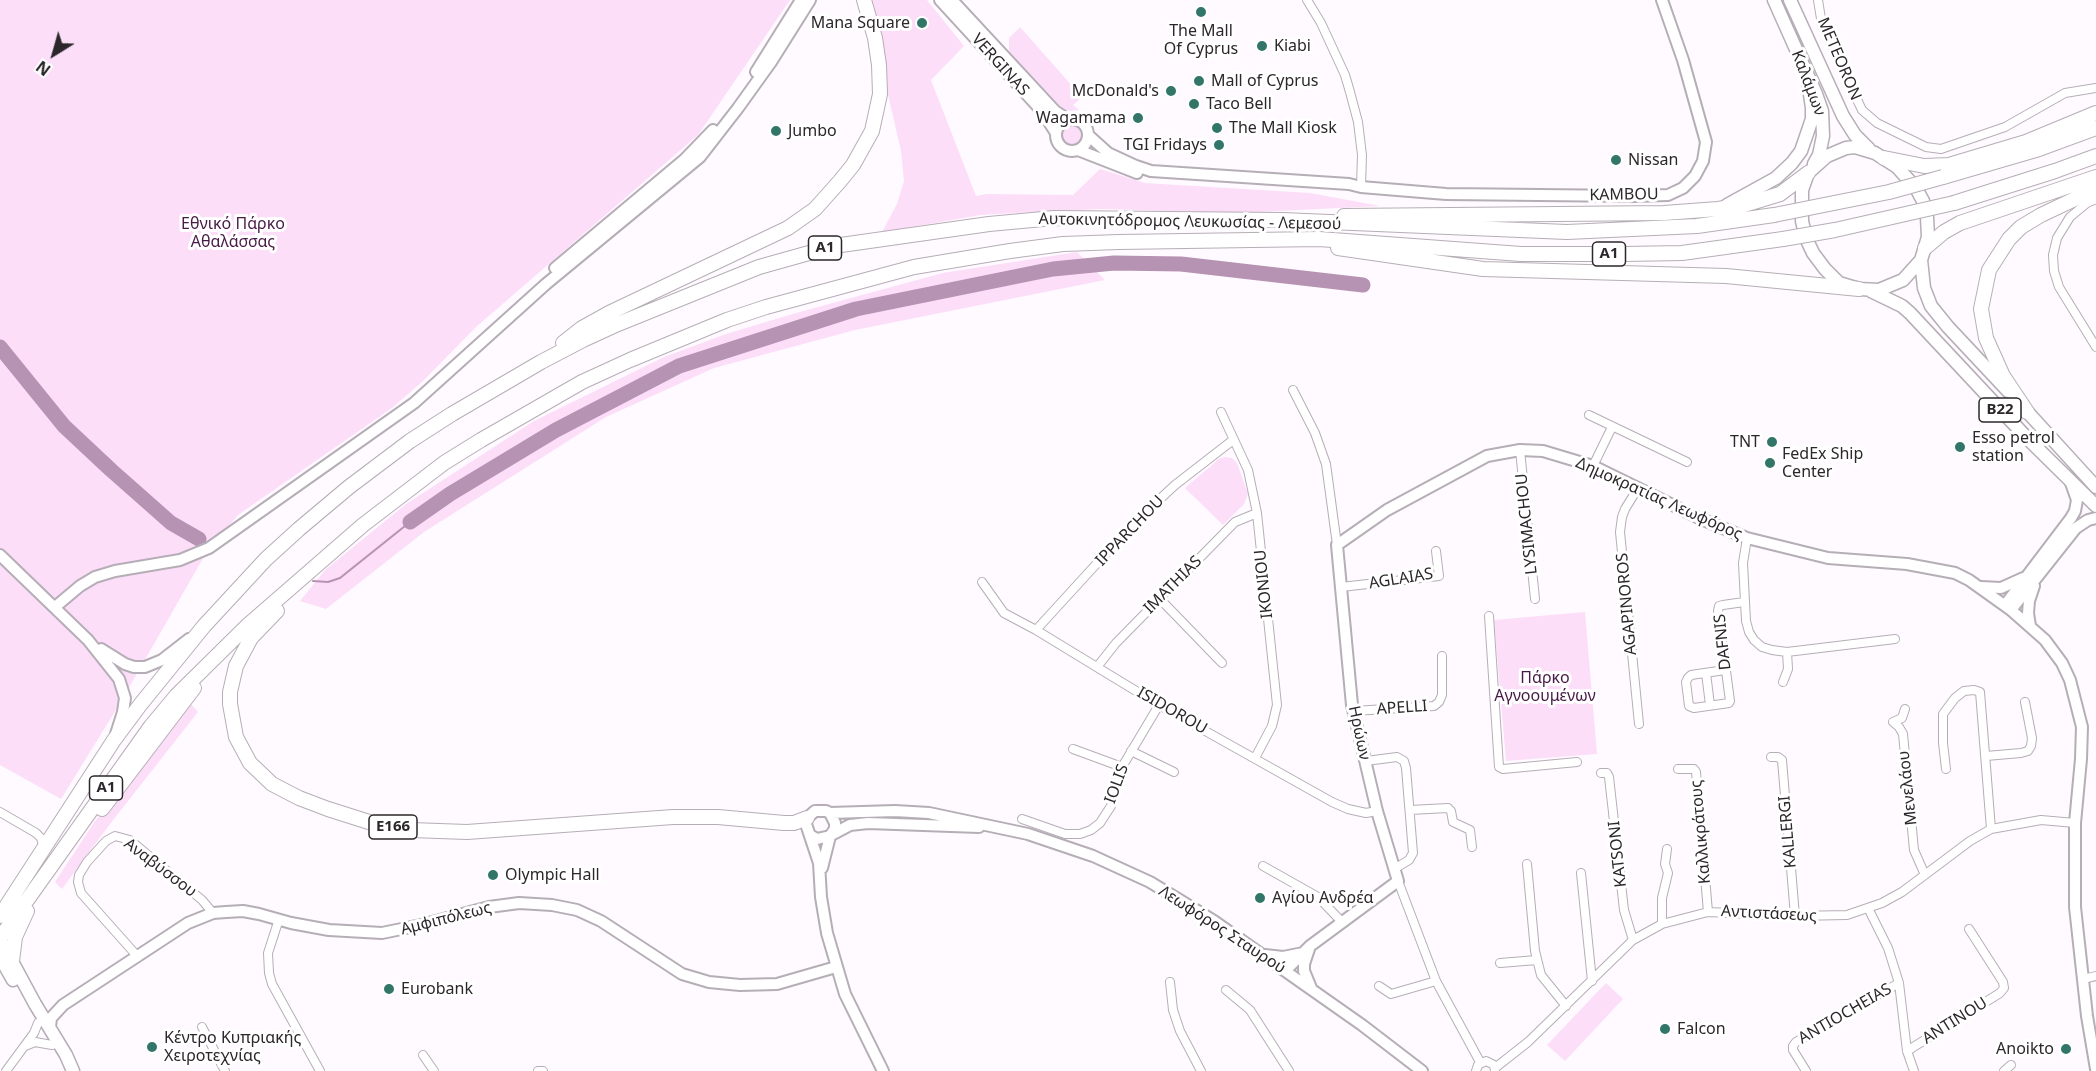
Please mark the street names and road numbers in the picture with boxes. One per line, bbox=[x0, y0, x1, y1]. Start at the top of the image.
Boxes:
street label: METEORON bbox=[1813, 15, 1865, 103]
street label: VERGINAS bbox=[967, 30, 1033, 100]
street label: Καλάμων bbox=[1787, 48, 1829, 118]
street label: KAMBOU bbox=[1589, 185, 1659, 205]
street label: Αυτοκινητόδρομος Λευκωσίας - Λεμεσού bbox=[1038, 210, 1342, 234]
road number: A1 bbox=[808, 236, 842, 260]
road number: A1 bbox=[1592, 242, 1626, 266]
road number: B22 bbox=[1979, 398, 2021, 422]
street label: Δημοκρατίας Λεωφόρος bbox=[1573, 454, 1745, 544]
street label: LYSIMACHOU bbox=[1512, 472, 1542, 576]
street label: IPPARCHOU bbox=[1092, 492, 1168, 570]
street label: IKONIOU bbox=[1251, 549, 1277, 619]
street label: IMATHIAS bbox=[1140, 552, 1206, 618]
street label: AGAPINOROS bbox=[1613, 552, 1641, 656]
street label: AGLAIAS bbox=[1368, 564, 1434, 594]
street label: DAFNIS bbox=[1711, 613, 1735, 671]
street label: ISIDOROU bbox=[1133, 683, 1211, 739]
street label: APELLI bbox=[1376, 697, 1428, 719]
street label: Ηρώων bbox=[1344, 704, 1374, 762]
street label: Μενελάου bbox=[1895, 750, 1921, 826]
street label: IOLIS bbox=[1101, 762, 1133, 806]
road number: A1 bbox=[90, 776, 122, 800]
street label: Καλλικράτους bbox=[1687, 779, 1715, 885]
street label: KALLERGI bbox=[1775, 795, 1801, 869]
road number: E166 bbox=[369, 815, 417, 839]
street label: KATSONI bbox=[1605, 820, 1631, 888]
street label: Αναβύσσου bbox=[120, 834, 200, 902]
street label: Λεωφόρος Σταυρού bbox=[1155, 882, 1289, 978]
street label: Αμφιπόλεως bbox=[399, 898, 493, 940]
street label: Αντιστάσεως bbox=[1721, 902, 1817, 926]
street label: ANTIOCHEIAS bbox=[1795, 980, 1895, 1048]
street label: ANTINOU bbox=[1919, 994, 1991, 1048]

